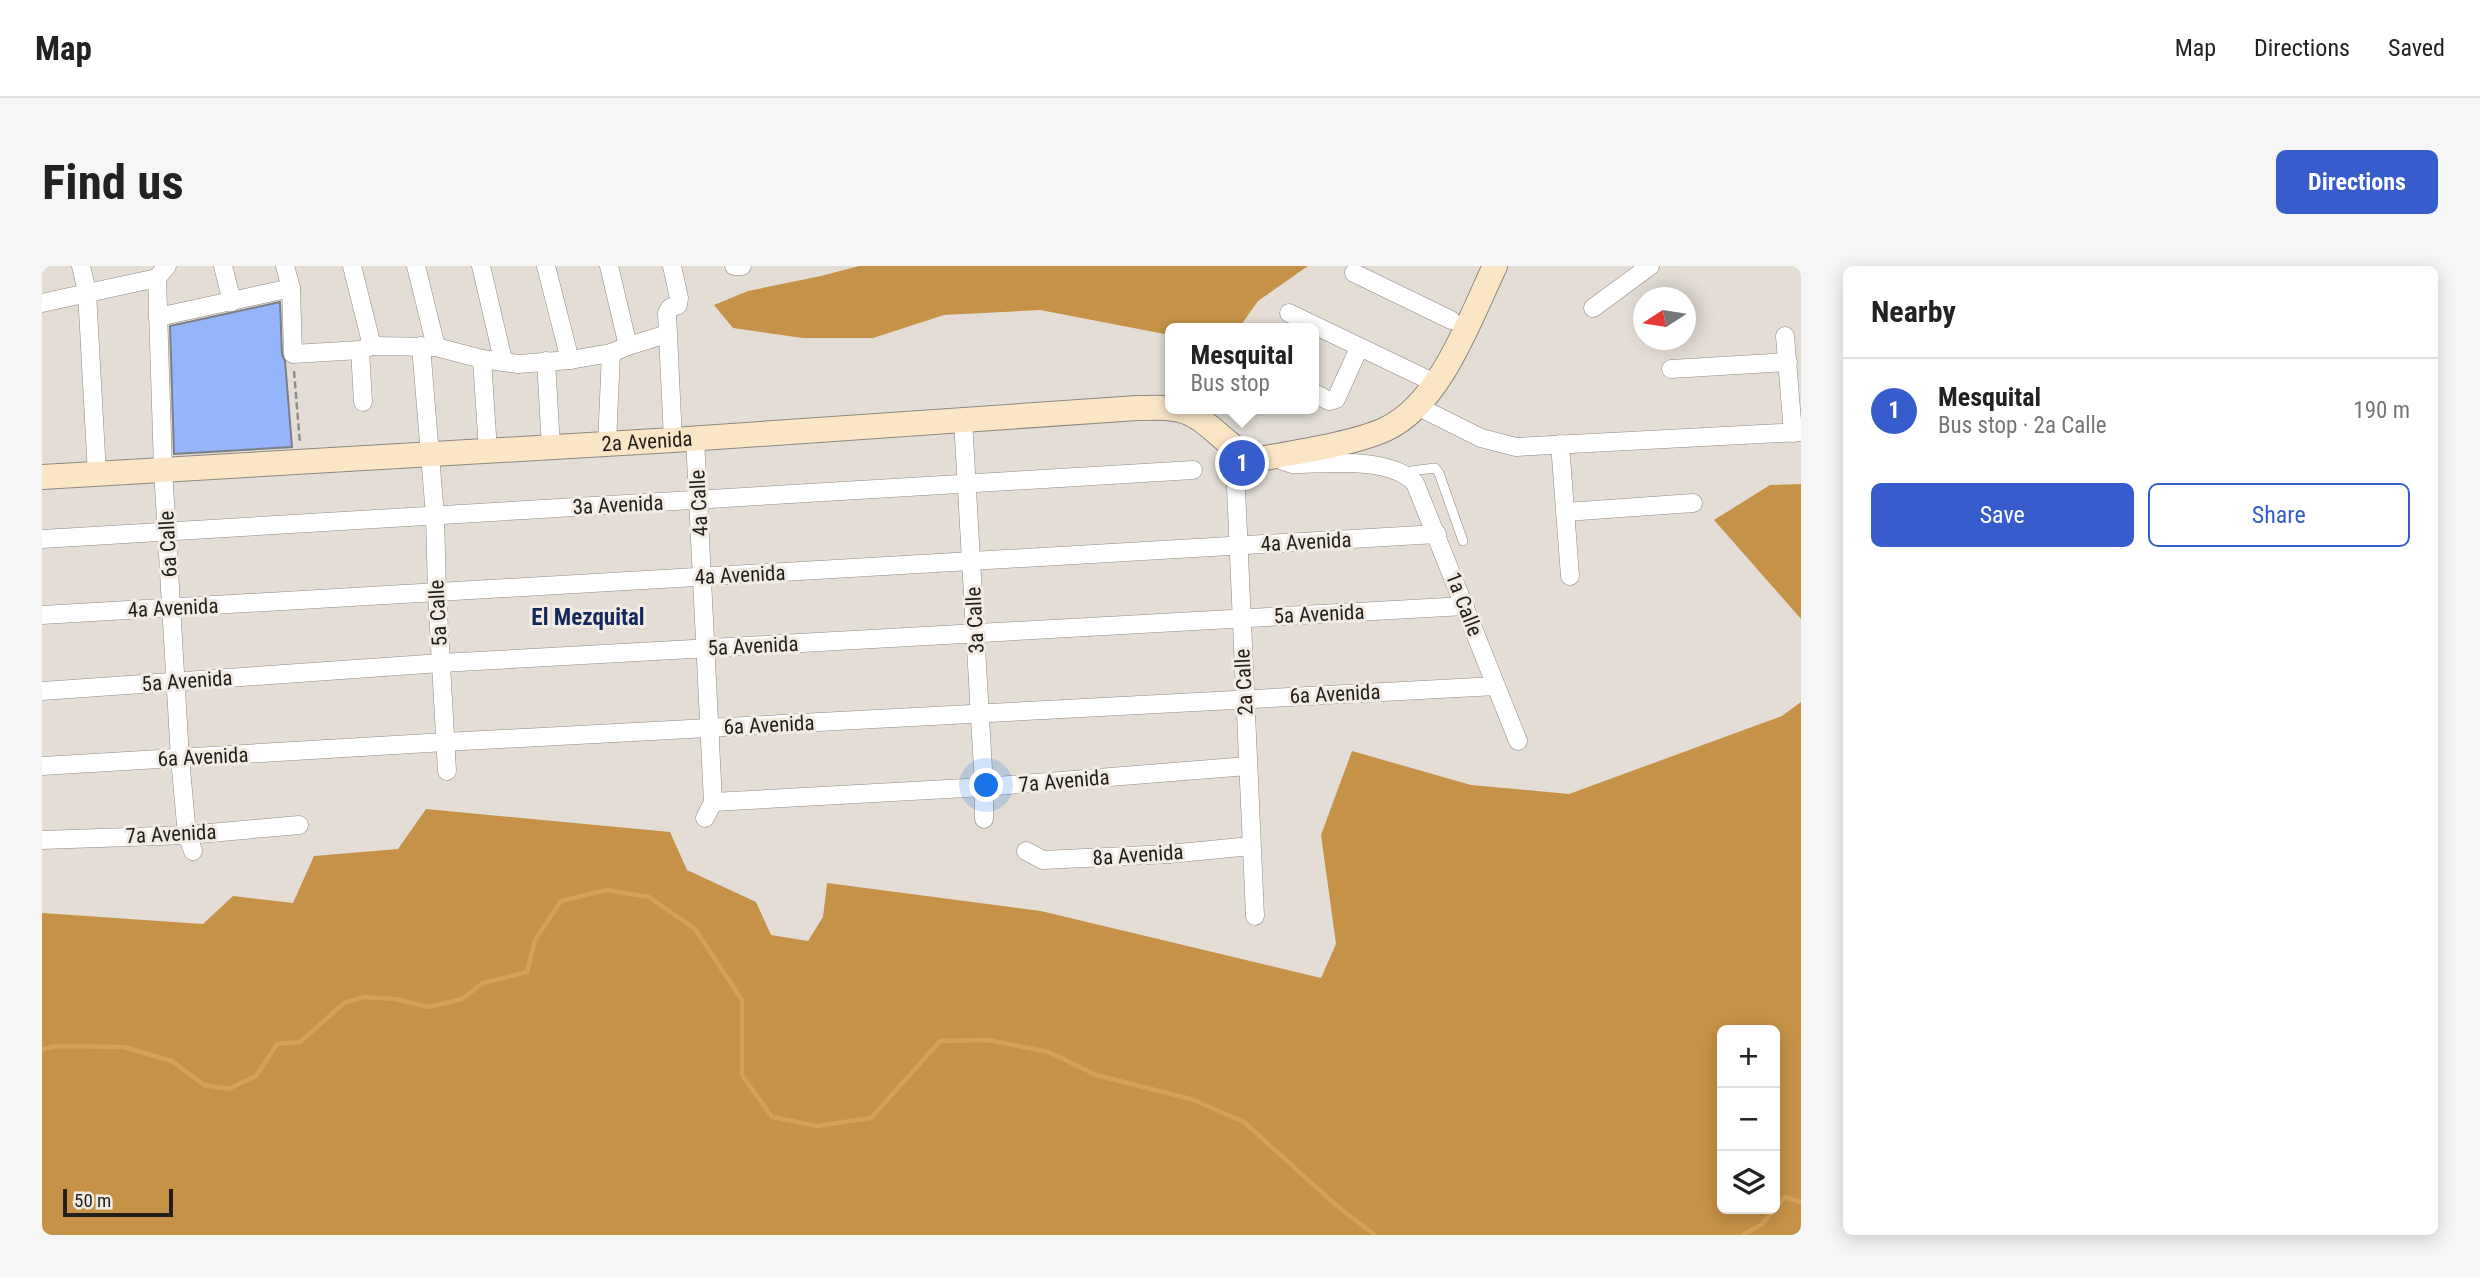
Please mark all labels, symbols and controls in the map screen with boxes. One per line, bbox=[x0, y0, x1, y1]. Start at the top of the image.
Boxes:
text: Map bbox=[35, 29, 92, 68]
text: Map bbox=[2175, 34, 2216, 62]
text: Directions bbox=[2254, 34, 2350, 62]
text: Saved bbox=[2388, 34, 2445, 62]
button: Directions bbox=[2276, 150, 2438, 214]
text: Find us bbox=[42, 154, 184, 211]
north arrow bbox=[1633, 287, 1696, 350]
text: Nearby bbox=[1871, 294, 1956, 329]
popup bbox=[1165, 323, 1319, 414]
text: Mesquital bbox=[1191, 340, 1294, 370]
text: Bus stop bbox=[1191, 370, 1270, 397]
text: Mesquital bbox=[1938, 382, 2041, 412]
text: 1 bbox=[1888, 397, 1900, 424]
text: 190 m bbox=[2353, 397, 2410, 424]
text: Bus stop · 2a Calle bbox=[1938, 412, 2107, 439]
street label: 2a Avenida bbox=[601, 427, 693, 456]
pin: 1 bbox=[1219, 437, 1265, 489]
street label: 4a Calle bbox=[685, 469, 713, 537]
button: Save bbox=[1871, 483, 2134, 547]
button: Share bbox=[2148, 483, 2410, 547]
street label: 3a Avenida bbox=[572, 491, 664, 519]
street label: 6a Calle bbox=[154, 510, 182, 578]
street label: 4a Avenida bbox=[1260, 528, 1352, 556]
street label: 4a Avenida bbox=[694, 561, 786, 589]
street label: 1a Calle bbox=[1441, 569, 1487, 640]
street label: 5a Calle bbox=[424, 579, 452, 647]
street label: 3a Calle bbox=[961, 586, 989, 654]
street label: 4a Avenida bbox=[127, 594, 219, 622]
street label: 5a Avenida bbox=[1273, 600, 1365, 628]
district label: El Mezquital bbox=[531, 604, 645, 631]
street label: 5a Avenida bbox=[707, 632, 799, 660]
street label: 2a Calle bbox=[1230, 648, 1258, 716]
street label: 5a Avenida bbox=[141, 666, 233, 696]
street label: 6a Avenida bbox=[1289, 680, 1381, 708]
street label: 6a Avenida bbox=[723, 711, 815, 739]
street label: 6a Avenida bbox=[157, 743, 249, 771]
street label: 7a Avenida bbox=[1018, 765, 1110, 797]
your location bbox=[969, 768, 1003, 802]
street label: 7a Avenida bbox=[125, 820, 217, 848]
street label: 8a Avenida bbox=[1092, 840, 1184, 870]
map controls bbox=[1717, 1025, 1780, 1214]
button: + bbox=[1717, 1025, 1780, 1088]
button: − bbox=[1717, 1088, 1780, 1151]
button: layers bbox=[1717, 1151, 1780, 1214]
scale bar bbox=[63, 1186, 173, 1218]
text: 50 m bbox=[74, 1189, 111, 1212]

